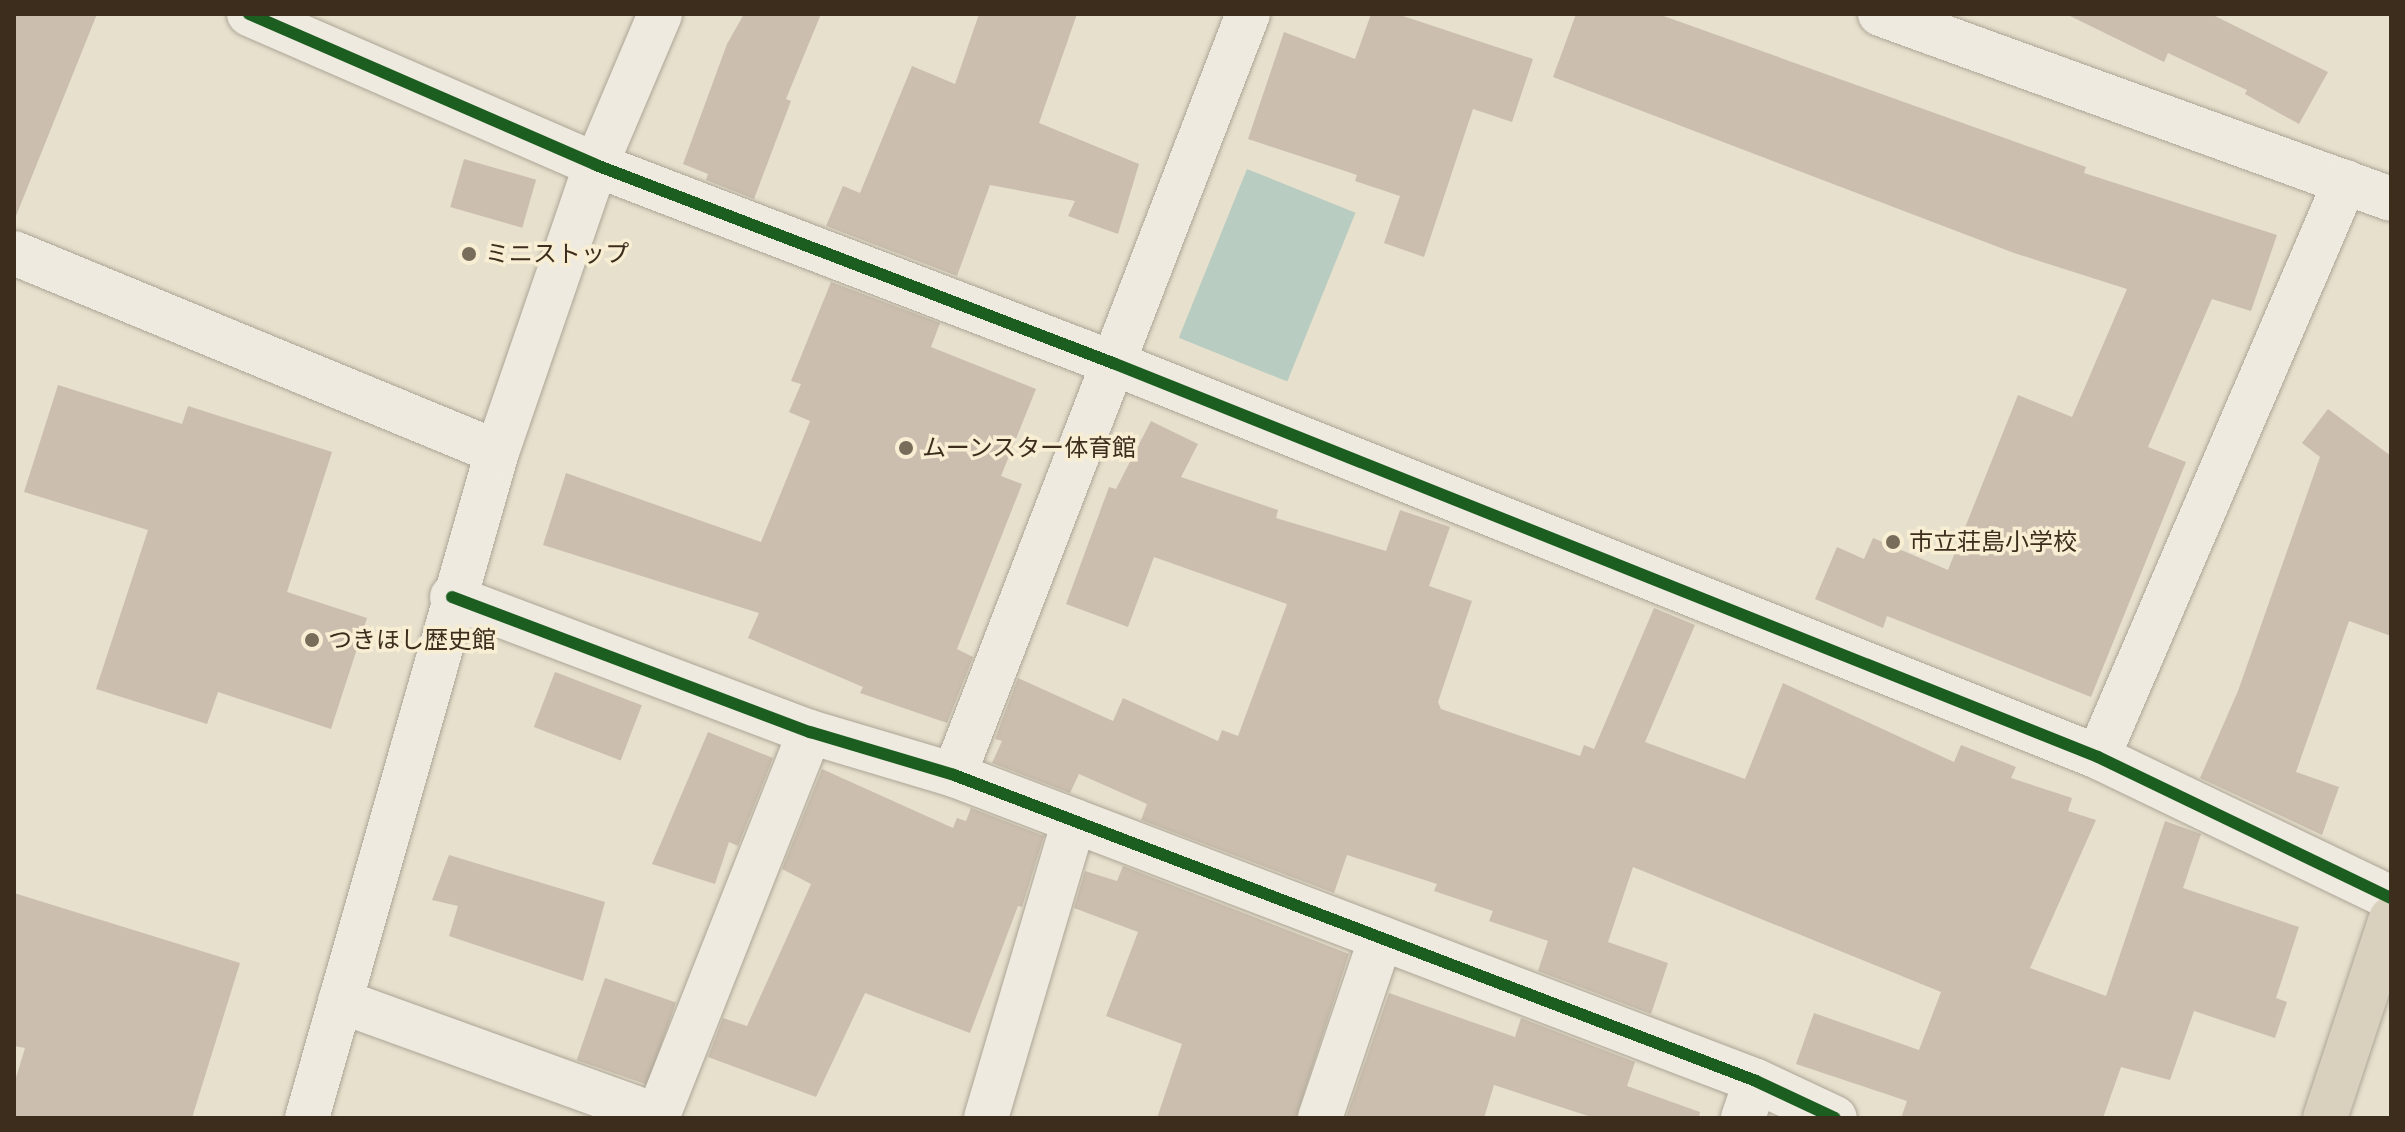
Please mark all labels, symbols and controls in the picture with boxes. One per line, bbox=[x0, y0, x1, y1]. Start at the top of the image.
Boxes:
place label: ミニストップ bbox=[485, 240, 629, 268]
marker: ミニストップ bbox=[460, 245, 478, 263]
place label: ムーンスター体育館 bbox=[922, 434, 1138, 462]
marker: ムーンスター体育館 bbox=[897, 439, 915, 457]
place label: 市立荘島小学校 bbox=[1909, 528, 2077, 556]
marker: 市立荘島小学校 bbox=[1884, 533, 1902, 551]
place label: つきほし歴史館 bbox=[328, 626, 496, 654]
marker: つきほし歴史館 bbox=[303, 631, 321, 649]

